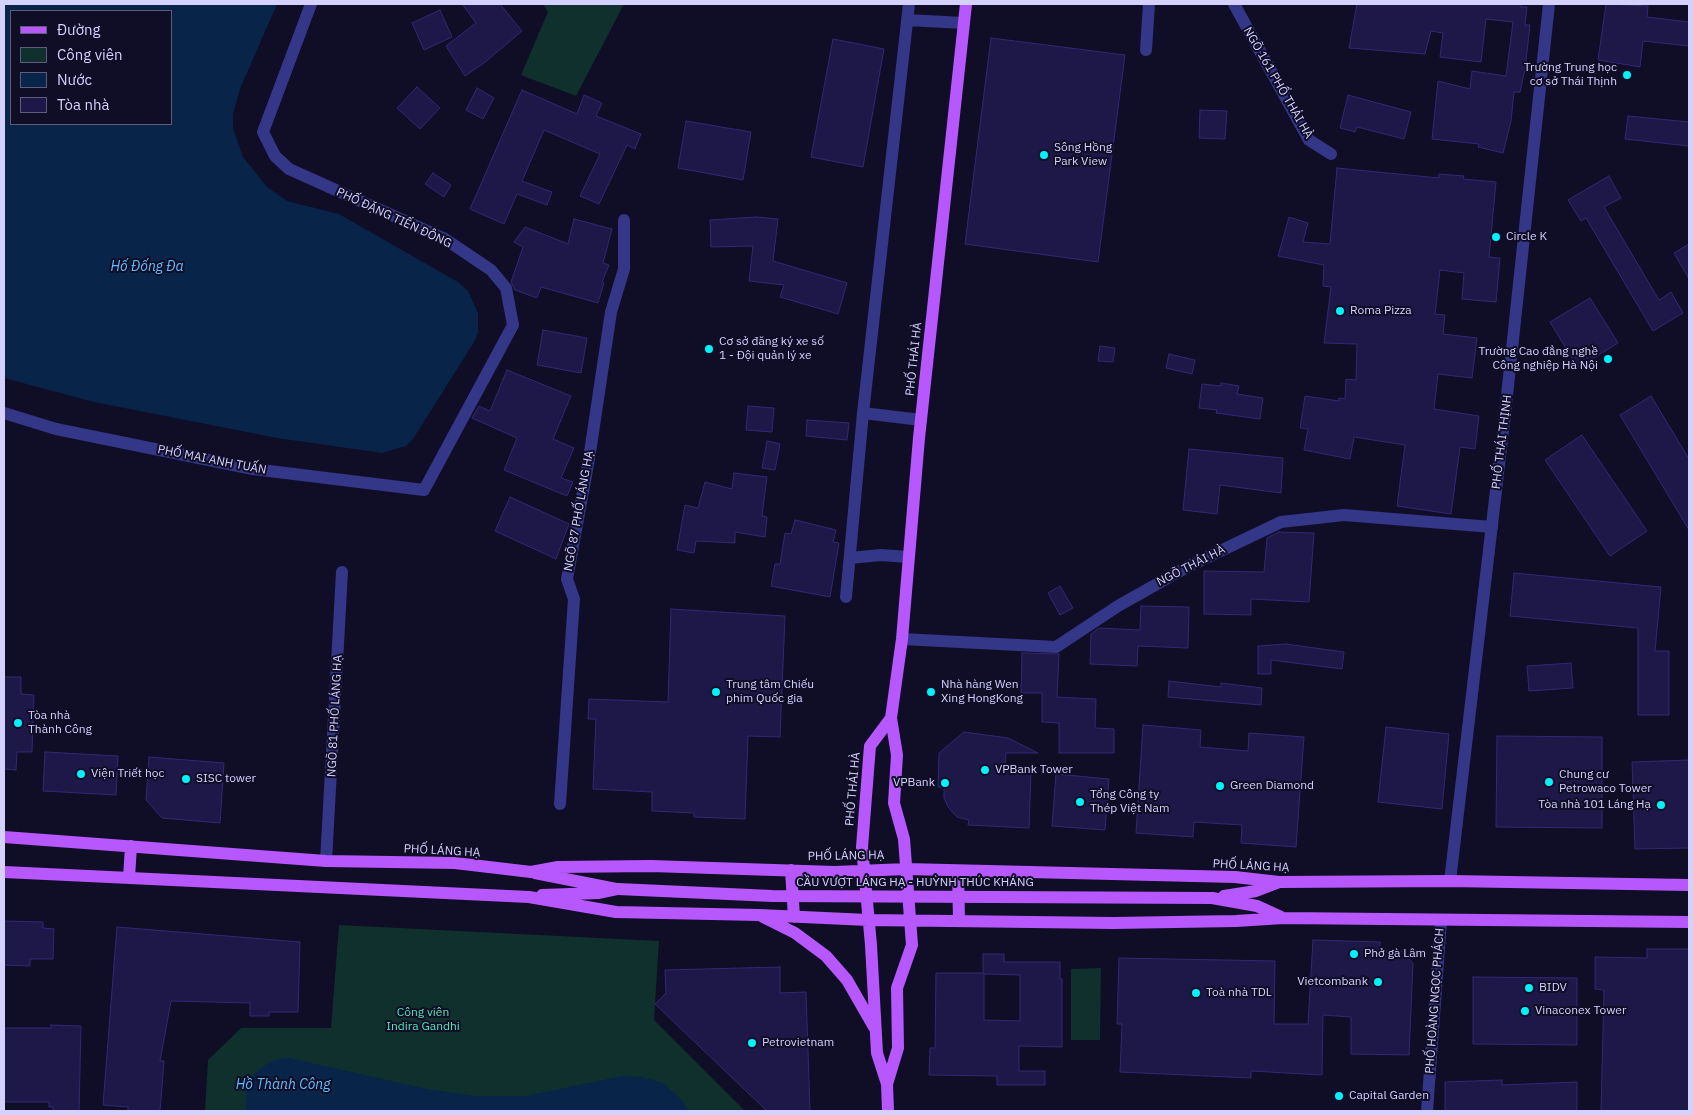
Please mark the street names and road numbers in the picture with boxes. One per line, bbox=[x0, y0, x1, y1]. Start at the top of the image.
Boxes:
street label: NGÕ 161 PHỐ THÁI HÀ bbox=[1240, 25, 1316, 141]
street label: PHỐ ĐẶNG TIẾN ĐÔNG bbox=[334, 185, 454, 251]
street label: PHỐ THÁI HÀ bbox=[903, 321, 925, 397]
street label: PHỐ THÁI THỊNH bbox=[1489, 394, 1515, 490]
street label: PHỐ MAI ANH TUẤN bbox=[156, 442, 268, 478]
street label: NGÕ 87 PHỐ LÁNG HẠ bbox=[561, 450, 597, 572]
street label: NGÕ THÁI HÀ bbox=[1154, 543, 1228, 589]
street label: NGÕ 81 PHỐ LÁNG HẠ bbox=[325, 655, 345, 777]
street label: PHỐ THÁI HÀ bbox=[843, 752, 863, 826]
street label: PHỐ LÁNG HẠ bbox=[403, 842, 481, 860]
street label: PHỐ LÁNG HẠ bbox=[807, 848, 885, 864]
street label: PHỐ LÁNG HẠ bbox=[1212, 857, 1290, 875]
street label: CẦU VƯỢT LÁNG HẠ - HUỲNH THÚC KHÁNG bbox=[796, 876, 1034, 890]
street label: PHỐ HOÀNG NGỌC PHÁCH bbox=[1423, 928, 1447, 1074]

